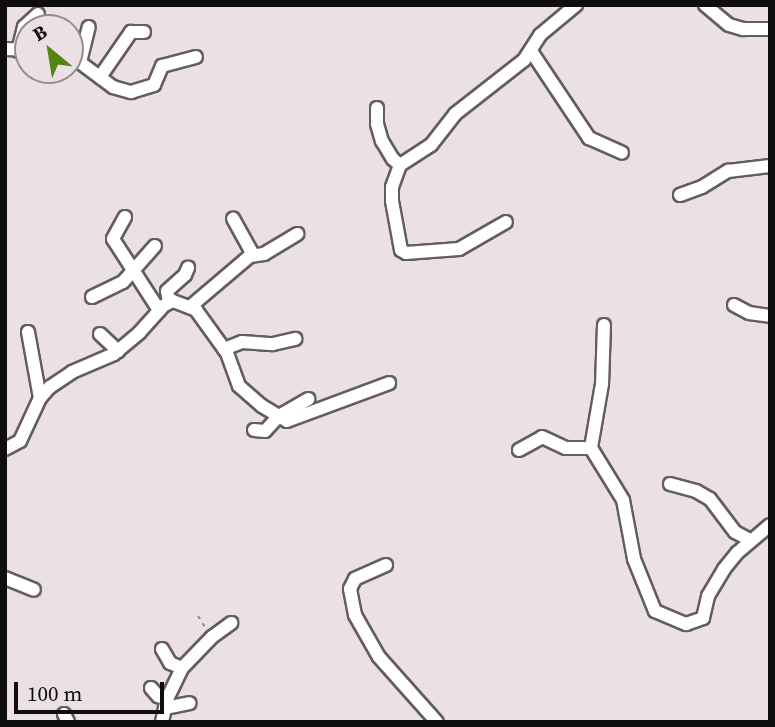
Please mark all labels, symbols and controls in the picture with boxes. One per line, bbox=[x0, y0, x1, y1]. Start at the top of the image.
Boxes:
north arrow bbox=[14, 14, 84, 84]
text: B bbox=[28, 18, 51, 47]
scale bar bbox=[18, 668, 168, 712]
text: 100 m bbox=[27, 679, 82, 708]

